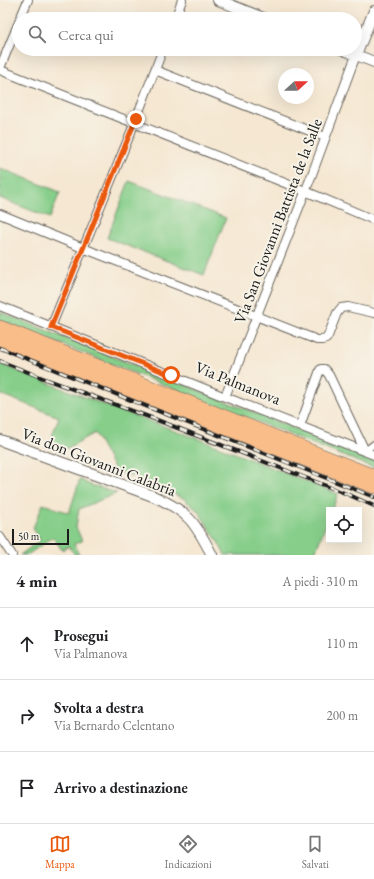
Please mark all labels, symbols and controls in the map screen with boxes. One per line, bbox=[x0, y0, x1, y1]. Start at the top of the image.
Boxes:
search box bbox=[12, 12, 362, 56]
icon: search bbox=[26, 23, 48, 45]
text: Cerca qui bbox=[58, 25, 114, 44]
north arrow bbox=[278, 68, 314, 104]
route end bbox=[127, 110, 145, 128]
street label: Via San Giovanni Battista de la Salle bbox=[229, 115, 327, 327]
street label: Via Palmanova bbox=[192, 356, 284, 410]
route start bbox=[162, 366, 180, 384]
street label: Via don Giovanni Calabria bbox=[19, 423, 180, 501]
map controls bbox=[326, 507, 362, 543]
button: locate bbox=[326, 507, 362, 543]
scale bar bbox=[12, 527, 69, 546]
text: 50 m bbox=[18, 529, 39, 543]
text: 4 min bbox=[16, 570, 57, 592]
text: A piedi · 310 m bbox=[283, 573, 358, 590]
text: Prosegui bbox=[54, 626, 109, 645]
icon: ahead bbox=[16, 633, 38, 655]
text: 110 m bbox=[327, 635, 358, 652]
text: Via Palmanova bbox=[54, 645, 127, 662]
text: Svolta a destra bbox=[54, 698, 144, 717]
icon: right bbox=[16, 705, 38, 727]
text: 200 m bbox=[327, 707, 358, 724]
text: Via Bernardo Celentano bbox=[54, 717, 174, 734]
icon: arrive bbox=[16, 777, 38, 799]
text: Arrivo a destinazione bbox=[54, 778, 188, 797]
tab: Mappa bbox=[45, 833, 75, 871]
tab: Indicazioni bbox=[165, 833, 212, 871]
tab: Salvati bbox=[302, 833, 329, 871]

